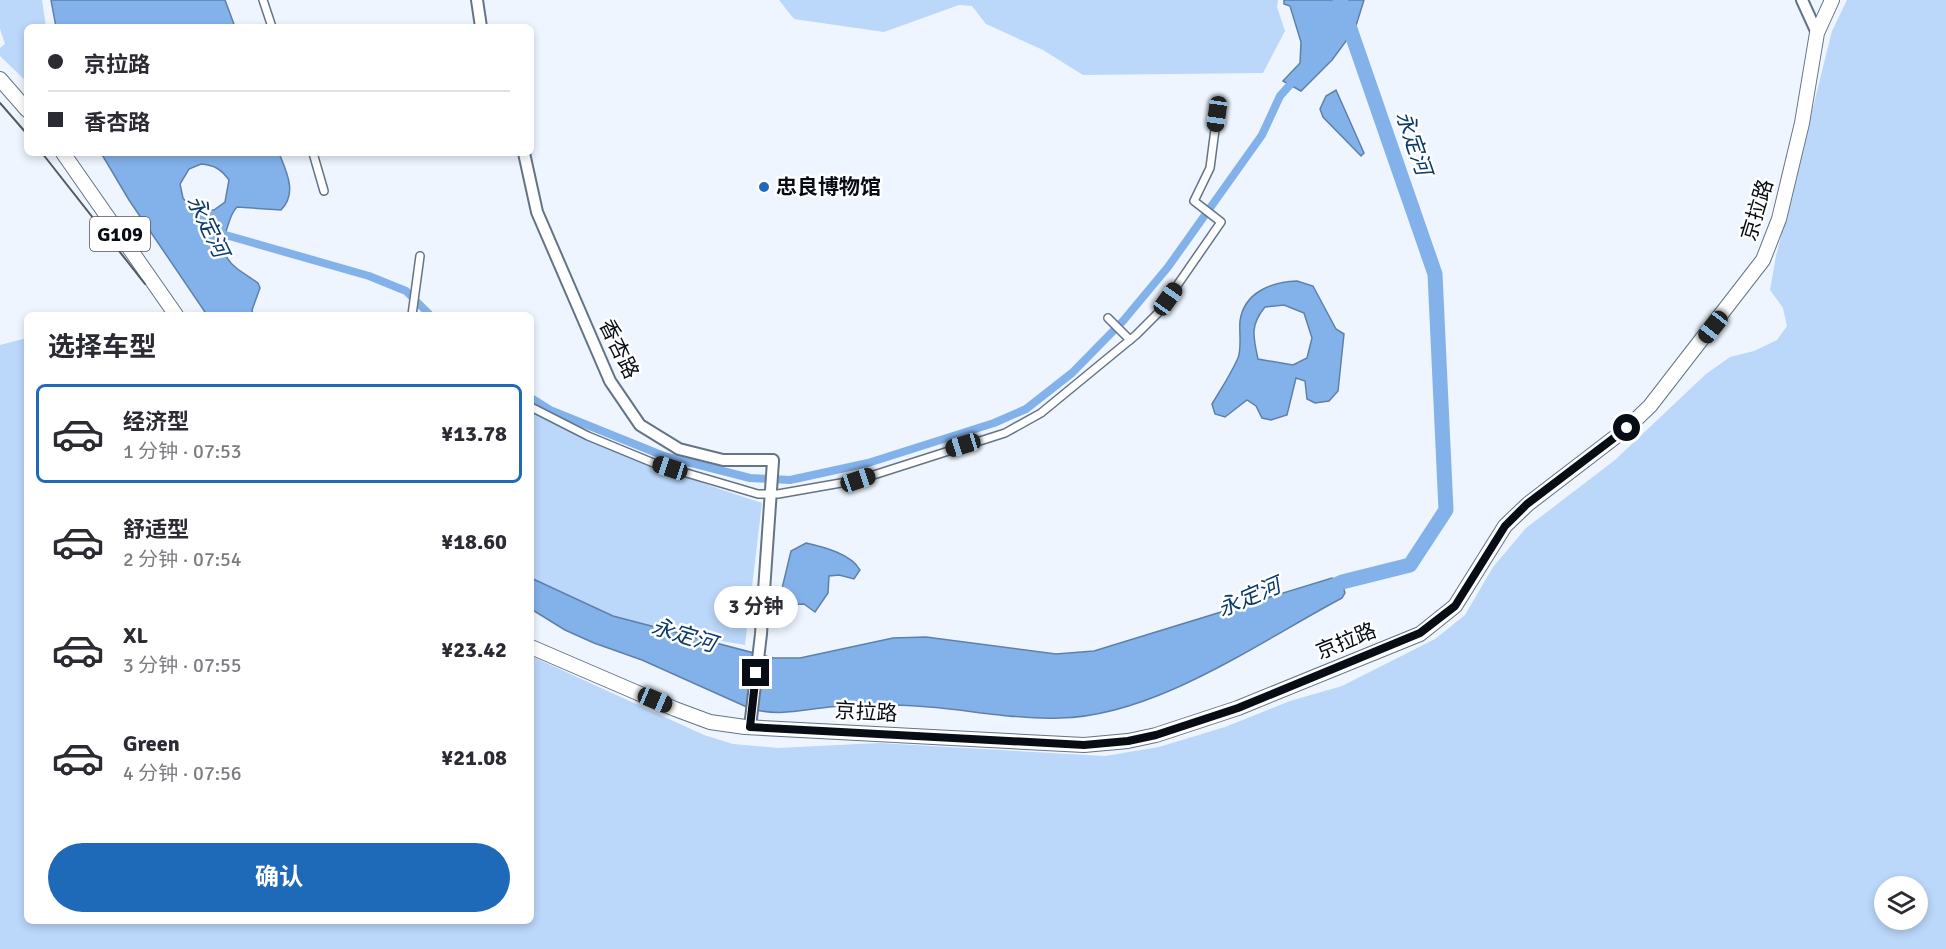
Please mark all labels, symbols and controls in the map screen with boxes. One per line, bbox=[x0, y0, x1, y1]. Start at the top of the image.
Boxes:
text: 京拉路 bbox=[84, 51, 150, 78]
car bbox=[1206, 95, 1228, 133]
water label: 永定河 bbox=[1390, 107, 1439, 182]
text: 香杏路 bbox=[84, 109, 150, 136]
place label: 忠良博物馆 bbox=[776, 174, 881, 200]
street label: 京拉路 bbox=[1735, 176, 1779, 244]
marker: 忠良博物馆 bbox=[757, 180, 771, 194]
water label: 永定河 bbox=[181, 190, 236, 265]
road number: G109 bbox=[90, 217, 150, 251]
car bbox=[1150, 279, 1186, 319]
car bbox=[1695, 307, 1731, 347]
street label: 香杏路 bbox=[594, 315, 644, 383]
text: 选择车型 bbox=[48, 331, 156, 364]
icon: car bbox=[51, 407, 105, 461]
text: 经济型 bbox=[123, 408, 189, 435]
route start bbox=[1613, 414, 1640, 441]
text: ¥13.78 bbox=[441, 420, 507, 447]
car bbox=[943, 431, 983, 459]
text: 1 分钟 · 07:53 bbox=[123, 439, 242, 464]
car bbox=[650, 454, 690, 482]
car bbox=[838, 466, 878, 494]
icon: car bbox=[51, 515, 105, 569]
text: 舒适型 bbox=[123, 516, 189, 543]
text: ¥18.60 bbox=[441, 528, 507, 555]
text: 2 分钟 · 07:54 bbox=[123, 547, 242, 572]
water label: 永定河 bbox=[1213, 570, 1288, 622]
callout: 3 分钟 bbox=[714, 586, 798, 628]
text: 3 分钟 bbox=[728, 594, 784, 619]
water label: 永定河 bbox=[648, 612, 723, 659]
street label: 京拉路 bbox=[1312, 617, 1380, 665]
text: XL bbox=[123, 622, 148, 649]
icon: car bbox=[51, 623, 105, 677]
text: ¥23.42 bbox=[441, 636, 507, 663]
text: 3 分钟 · 07:55 bbox=[123, 653, 242, 678]
route end bbox=[742, 659, 769, 686]
car bbox=[635, 685, 675, 715]
street label: 京拉路 bbox=[834, 697, 898, 727]
text: Green bbox=[123, 730, 180, 757]
icon: car bbox=[51, 731, 105, 785]
text: ¥21.08 bbox=[441, 744, 507, 771]
text: 4 分钟 · 07:56 bbox=[123, 761, 242, 786]
button: 确认 bbox=[48, 843, 510, 912]
map controls bbox=[1874, 876, 1928, 930]
button: layers bbox=[1874, 876, 1928, 930]

